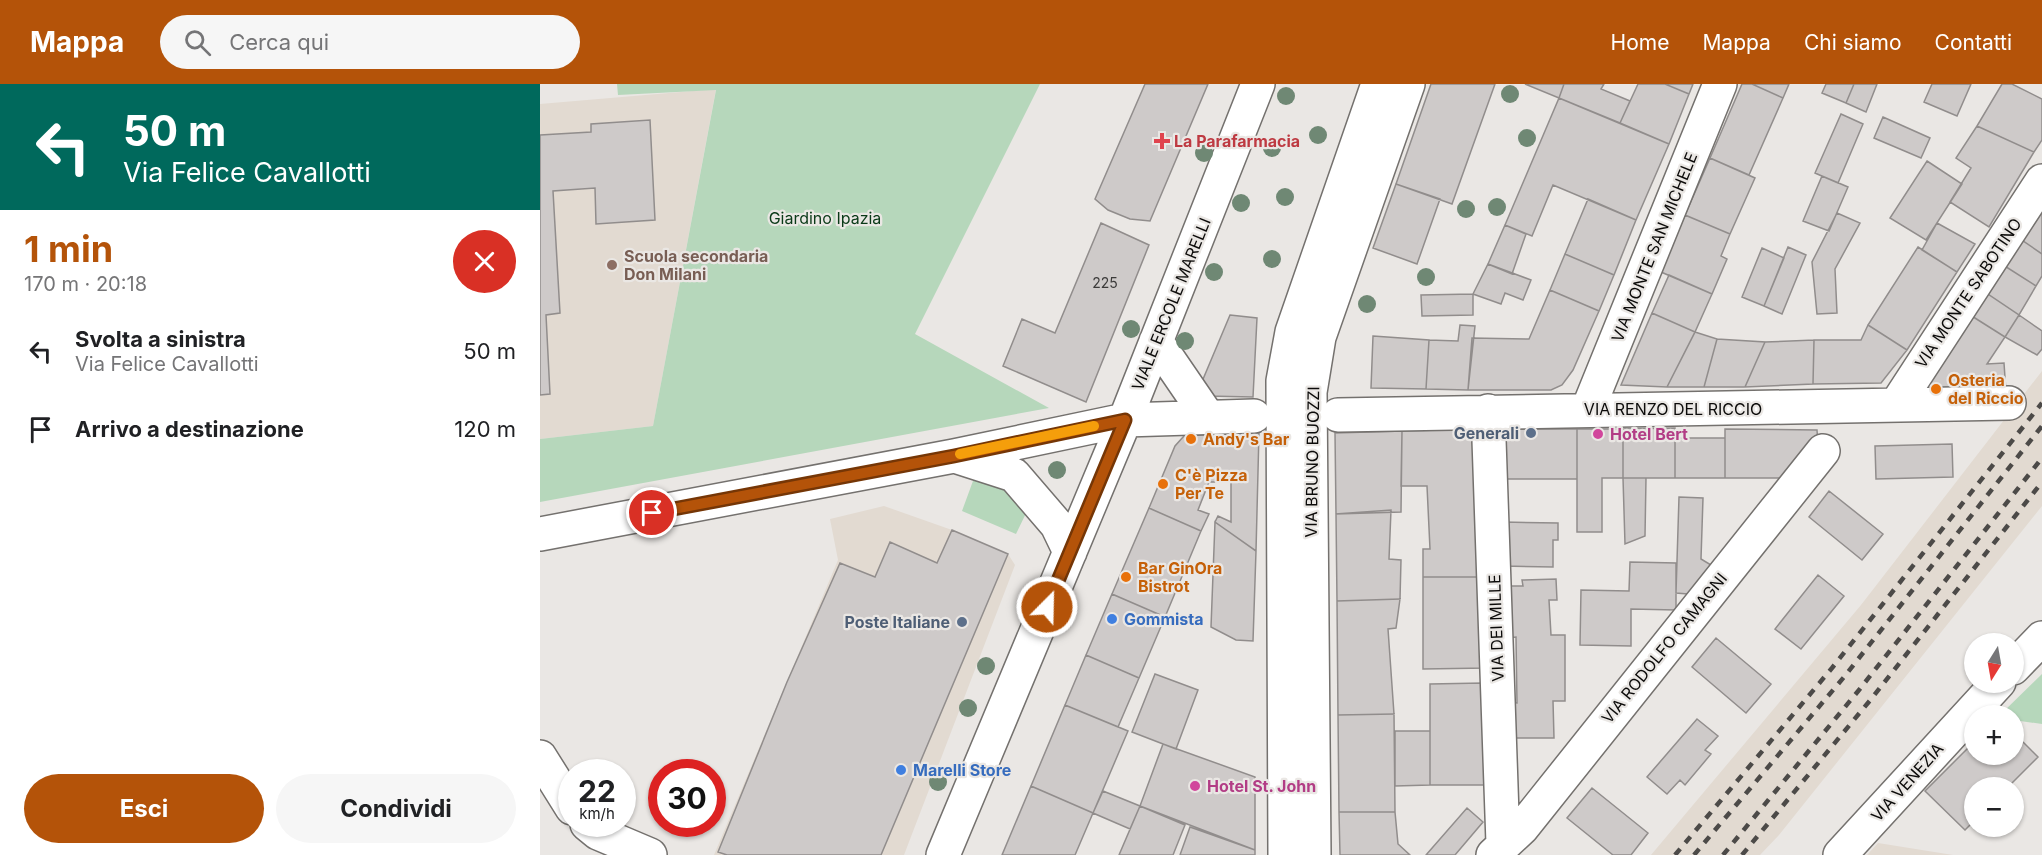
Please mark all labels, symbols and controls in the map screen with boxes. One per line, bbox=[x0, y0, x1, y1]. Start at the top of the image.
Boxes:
search box bbox=[160, 15, 580, 69]
text: Mappa bbox=[30, 25, 124, 59]
icon: search bbox=[181, 26, 214, 59]
text: Cerca qui bbox=[229, 29, 329, 55]
text: Home bbox=[1611, 30, 1669, 55]
text: Mappa bbox=[1702, 30, 1771, 55]
text: Chi siamo bbox=[1804, 30, 1902, 55]
text: Contatti bbox=[1935, 30, 2012, 55]
text: 50 m bbox=[123, 105, 226, 156]
icon: left bbox=[24, 108, 102, 186]
place label: La Parafarmacia bbox=[1174, 131, 1300, 151]
marker: La Parafarmacia bbox=[1155, 134, 1169, 148]
street label: VIA MONTE SAN MICHELE bbox=[1607, 149, 1701, 345]
text: Via Felice Cavallotti bbox=[123, 156, 371, 189]
park label: Giardino Ipazia bbox=[769, 208, 881, 228]
street label: VIA MONTE SABOTINO bbox=[1910, 214, 2026, 372]
street label: VIALE ERCOLE MARELLI bbox=[1127, 215, 1215, 393]
text: 1 min bbox=[24, 227, 113, 271]
button: close bbox=[453, 230, 516, 293]
place label: Scuola secondaria Don Milani bbox=[624, 246, 768, 284]
marker: Scuola secondaria Don Milani bbox=[605, 258, 619, 272]
text: 170 m · 20:18 bbox=[24, 272, 147, 296]
house number: 225 bbox=[1092, 274, 1118, 291]
text: Svolta a sinistra bbox=[75, 326, 246, 352]
icon: left bbox=[24, 335, 57, 368]
text: 50 m bbox=[463, 338, 516, 364]
text: Via Felice Cavallotti bbox=[75, 352, 259, 376]
place label: Osteria del Riccio bbox=[1948, 370, 2024, 408]
marker: Osteria del Riccio bbox=[1929, 382, 1943, 396]
street label: VIA BRUNO BUOZZI bbox=[1301, 386, 1323, 538]
street label: VIA RENZO DEL RICCIO bbox=[1584, 399, 1762, 419]
icon: arrive bbox=[24, 413, 57, 446]
text: Arrivo a destinazione bbox=[75, 416, 304, 442]
text: 120 m bbox=[454, 416, 516, 442]
place label: Generali bbox=[1454, 423, 1519, 443]
place label: Hotel Bert bbox=[1610, 424, 1688, 444]
marker: Generali bbox=[1524, 426, 1538, 440]
marker: Hotel Bert bbox=[1591, 427, 1605, 441]
place label: Andy's Bar bbox=[1203, 429, 1290, 449]
marker: Andy's Bar bbox=[1184, 432, 1198, 446]
place label: C'è Pizza Per Te bbox=[1175, 465, 1248, 503]
marker: C'è Pizza Per Te bbox=[1156, 477, 1170, 491]
pin bbox=[626, 487, 677, 538]
icon: arrive bbox=[635, 496, 668, 529]
place label: Bar GinOra Bistrot bbox=[1138, 558, 1222, 596]
street label: VIA RODOLFO CAMAGNI bbox=[1597, 569, 1731, 727]
marker: Bar GinOra Bistrot bbox=[1119, 570, 1133, 584]
street label: VIA DEI MILLE bbox=[1484, 574, 1508, 682]
position arrow bbox=[1015, 575, 1079, 639]
place label: Gommista bbox=[1124, 609, 1204, 629]
place label: Poste Italiane bbox=[845, 612, 950, 632]
marker: Gommista bbox=[1105, 612, 1119, 626]
marker: Poste Italiane bbox=[955, 615, 969, 629]
north arrow bbox=[1964, 633, 2024, 693]
map controls bbox=[1964, 633, 2024, 837]
button: + bbox=[1964, 705, 2024, 765]
street label: VIA VENEZIA bbox=[1867, 739, 1947, 825]
speed limit sign: 30 bbox=[648, 759, 726, 837]
place label: Marelli Store bbox=[913, 760, 1011, 780]
marker: Marelli Store bbox=[894, 763, 908, 777]
text: 22 bbox=[578, 773, 616, 809]
button: Esci bbox=[24, 774, 264, 843]
button: Condividi bbox=[276, 774, 516, 843]
place label: Hotel St. John bbox=[1207, 776, 1316, 796]
button: − bbox=[1964, 777, 2024, 837]
marker: Hotel St. John bbox=[1188, 779, 1202, 793]
text: km/h bbox=[579, 804, 615, 823]

